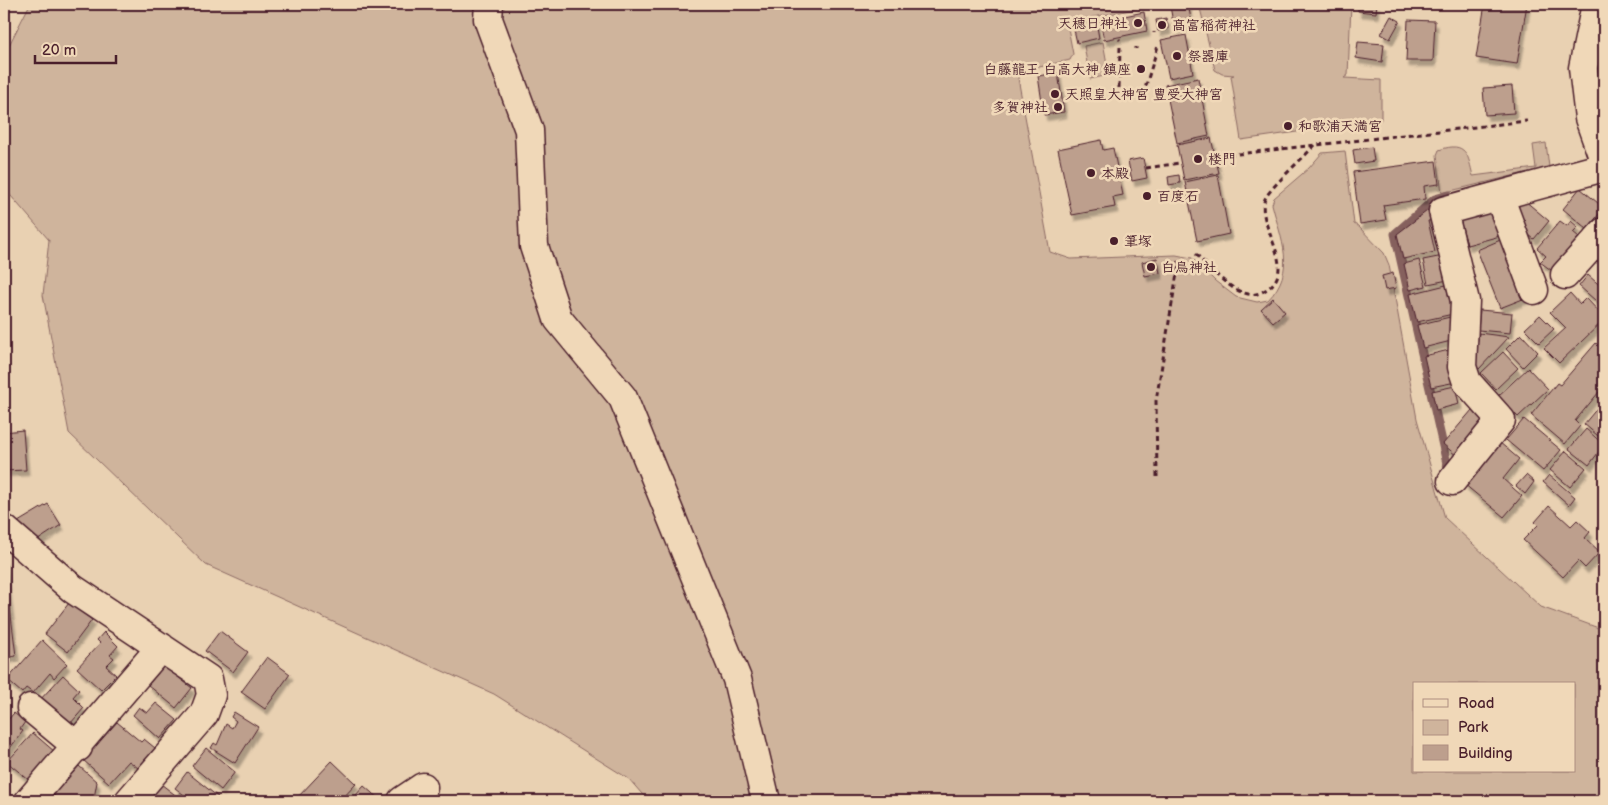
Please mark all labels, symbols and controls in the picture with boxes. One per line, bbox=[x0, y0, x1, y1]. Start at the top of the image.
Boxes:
place label: 天穂日神社 bbox=[1058, 15, 1128, 32]
marker: 天穂日神社 bbox=[1132, 17, 1144, 29]
place label: 髙富稲荷神社 bbox=[1172, 17, 1256, 34]
marker: 髙富稲荷神社 bbox=[1156, 19, 1168, 31]
scale bar bbox=[35, 32, 116, 64]
text: 20 m bbox=[42, 41, 76, 60]
place label: 祭器庫 bbox=[1187, 48, 1229, 65]
marker: 祭器庫 bbox=[1171, 50, 1183, 62]
place label: 白藤龍王 白高大神 鎮座 bbox=[983, 61, 1131, 78]
marker: 白藤龍王 白高大神 鎮座 bbox=[1135, 63, 1147, 75]
place label: 天照皇大神宮 豊受大神宮 bbox=[1065, 86, 1223, 103]
marker: 天照皇大神宮 豊受大神宮 bbox=[1049, 88, 1061, 100]
place label: 多賀神社 bbox=[992, 99, 1048, 116]
marker: 多賀神社 bbox=[1052, 101, 1064, 113]
place label: 和歌浦天満宮 bbox=[1298, 118, 1382, 135]
marker: 和歌浦天満宮 bbox=[1282, 120, 1294, 132]
place label: 楼門 bbox=[1208, 151, 1236, 168]
marker: 楼門 bbox=[1192, 153, 1204, 165]
place label: 本殿 bbox=[1101, 165, 1129, 182]
marker: 本殿 bbox=[1085, 167, 1097, 179]
place label: 百度石 bbox=[1157, 188, 1199, 205]
marker: 百度石 bbox=[1141, 190, 1153, 202]
place label: 筆塚 bbox=[1124, 233, 1152, 250]
marker: 筆塚 bbox=[1108, 235, 1120, 247]
place label: 白鳥神社 bbox=[1161, 259, 1217, 276]
marker: 白鳥神社 bbox=[1145, 261, 1157, 273]
legend bbox=[1413, 682, 1576, 772]
text: Road bbox=[1458, 694, 1494, 713]
text: Park bbox=[1458, 718, 1489, 737]
text: Building bbox=[1458, 744, 1513, 763]

